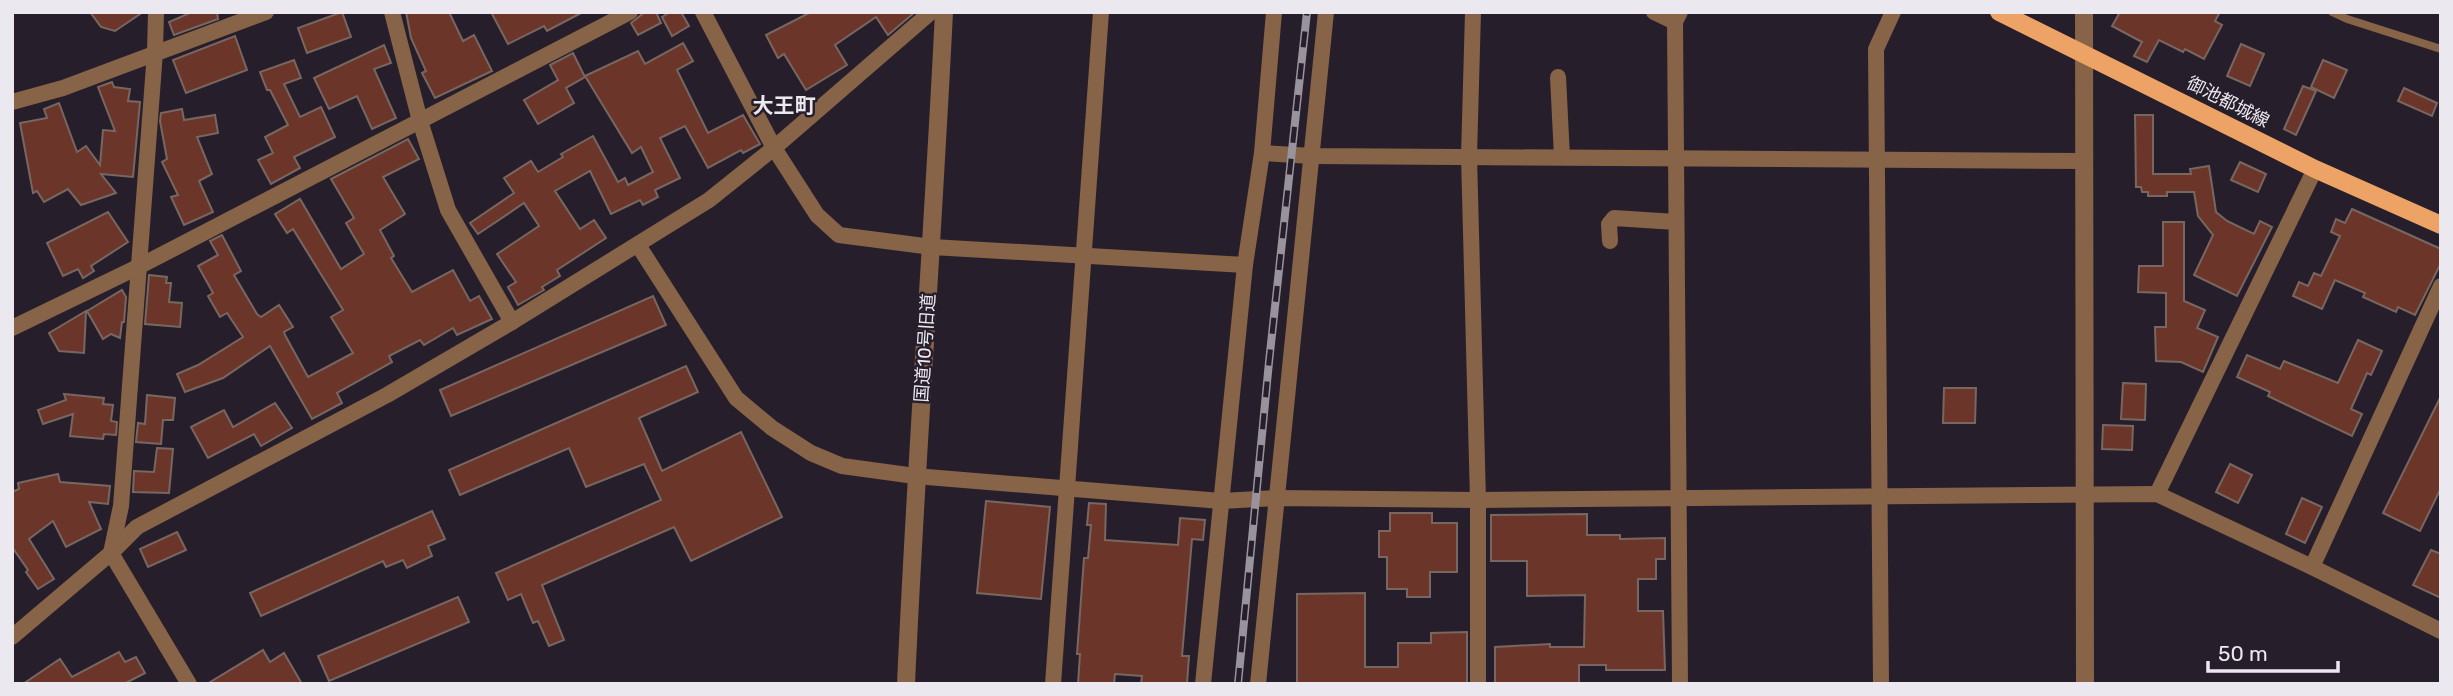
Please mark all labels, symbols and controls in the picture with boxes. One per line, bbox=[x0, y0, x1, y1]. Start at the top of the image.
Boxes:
street label: 御池都城線 bbox=[2183, 72, 2273, 132]
district label: 大王町 bbox=[753, 93, 816, 118]
street label: 国道10号旧道 bbox=[910, 293, 940, 403]
scale bar bbox=[2208, 630, 2338, 674]
text: 50 m bbox=[2218, 641, 2268, 666]

